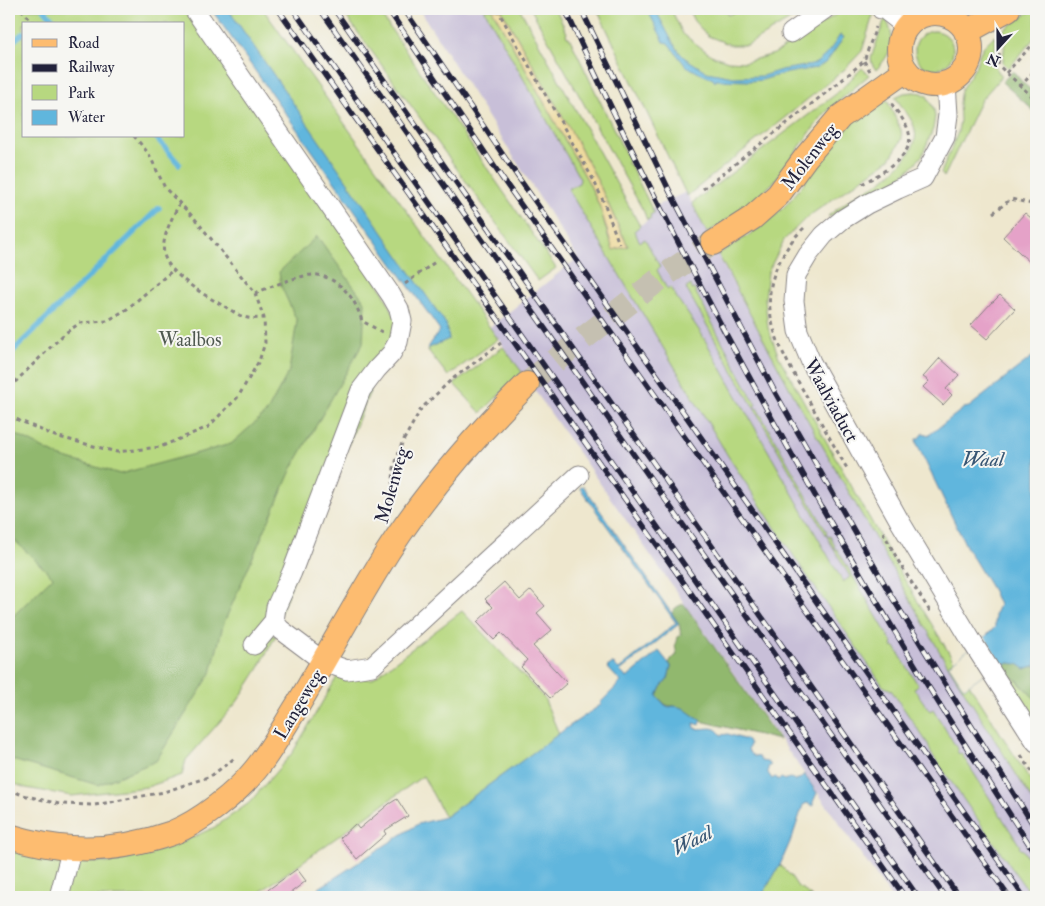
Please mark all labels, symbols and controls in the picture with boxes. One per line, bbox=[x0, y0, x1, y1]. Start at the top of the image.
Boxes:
legend bbox=[22, 22, 185, 138]
north arrow bbox=[972, 22, 1022, 72]
text: Road bbox=[68, 34, 100, 53]
text: N bbox=[984, 49, 1003, 70]
text: Railway bbox=[68, 58, 115, 77]
text: Park bbox=[68, 84, 95, 103]
text: Water bbox=[67, 108, 105, 127]
street label: Molenweg bbox=[776, 118, 844, 195]
park label: Waalbos bbox=[157, 328, 222, 352]
street label: Waalviaduct bbox=[798, 353, 864, 447]
street label: Molenweg bbox=[370, 444, 414, 526]
water label: Waal bbox=[962, 447, 1006, 472]
street label: Langeweg bbox=[269, 665, 329, 744]
water label: Waal bbox=[668, 819, 718, 861]

